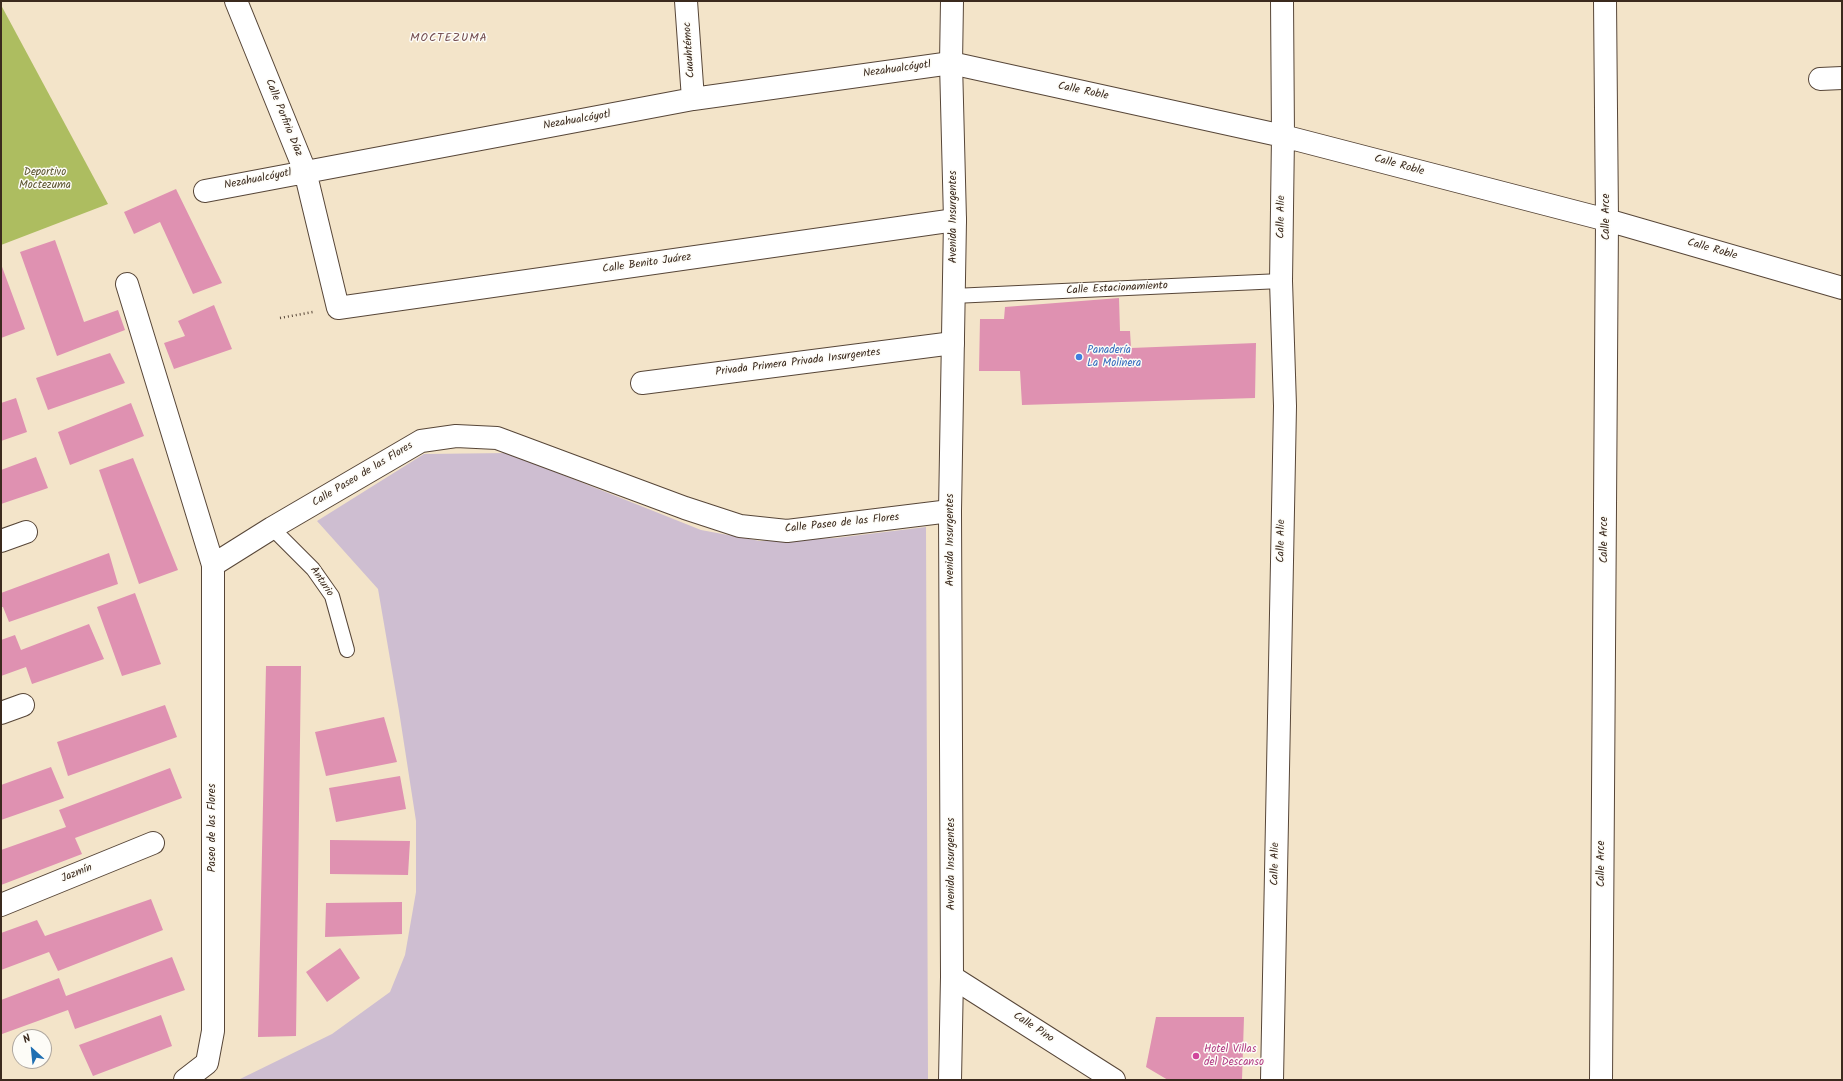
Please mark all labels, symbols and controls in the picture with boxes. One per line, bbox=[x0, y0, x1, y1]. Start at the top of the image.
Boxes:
street label: Cuauhtémoc bbox=[681, 22, 699, 78]
district label: MOCTEZUMA bbox=[410, 32, 488, 46]
street label: Nezahualcóyotl bbox=[862, 59, 932, 81]
street label: Calle Porfirio Díaz bbox=[261, 77, 305, 159]
street label: Calle Roble bbox=[1057, 80, 1109, 104]
street label: Nezahualcóyotl bbox=[542, 109, 612, 133]
street label: Calle Roble bbox=[1373, 153, 1425, 179]
park label: Deportivo Moctezuma bbox=[19, 166, 71, 192]
street label: Nezahualcóyotl bbox=[223, 167, 293, 193]
street label: Avenida Insurgentes bbox=[947, 171, 961, 263]
street label: Calle Arce bbox=[1600, 194, 1614, 240]
street label: Calle Alie bbox=[1275, 195, 1289, 239]
street label: Calle Roble bbox=[1686, 237, 1738, 263]
street label: Calle Benito Juárez bbox=[602, 251, 692, 277]
street label: Calle Estacionamiento bbox=[1066, 280, 1168, 298]
place label: Panadería La Molinera bbox=[1087, 344, 1141, 370]
street label: Privada Primera Privada Insurgentes bbox=[715, 346, 881, 380]
marker: Panadería La Molinera bbox=[1074, 352, 1084, 362]
street label: Calle Paseo de las Flores bbox=[310, 440, 416, 510]
street label: Avenida Insurgentes bbox=[944, 494, 958, 586]
street label: Calle Paseo de las Flores bbox=[784, 511, 900, 537]
street label: Calle Arce bbox=[1598, 517, 1612, 563]
street label: Calle Alie bbox=[1275, 519, 1289, 563]
street label: Anturio bbox=[306, 564, 336, 600]
street label: Paseo de las Flores bbox=[206, 784, 220, 872]
street label: Avenida Insurgentes bbox=[945, 818, 959, 910]
street label: Calle Arce bbox=[1595, 841, 1609, 887]
street label: Calle Alie bbox=[1269, 842, 1283, 886]
street label: Jazmín bbox=[60, 862, 94, 886]
street label: Calle Pino bbox=[1010, 1010, 1056, 1046]
north arrow bbox=[12, 1029, 52, 1069]
text: N bbox=[20, 1030, 34, 1049]
place label: Hotel Villas del Descanso bbox=[1204, 1043, 1264, 1069]
marker: Hotel Villas del Descanso bbox=[1191, 1051, 1201, 1061]

